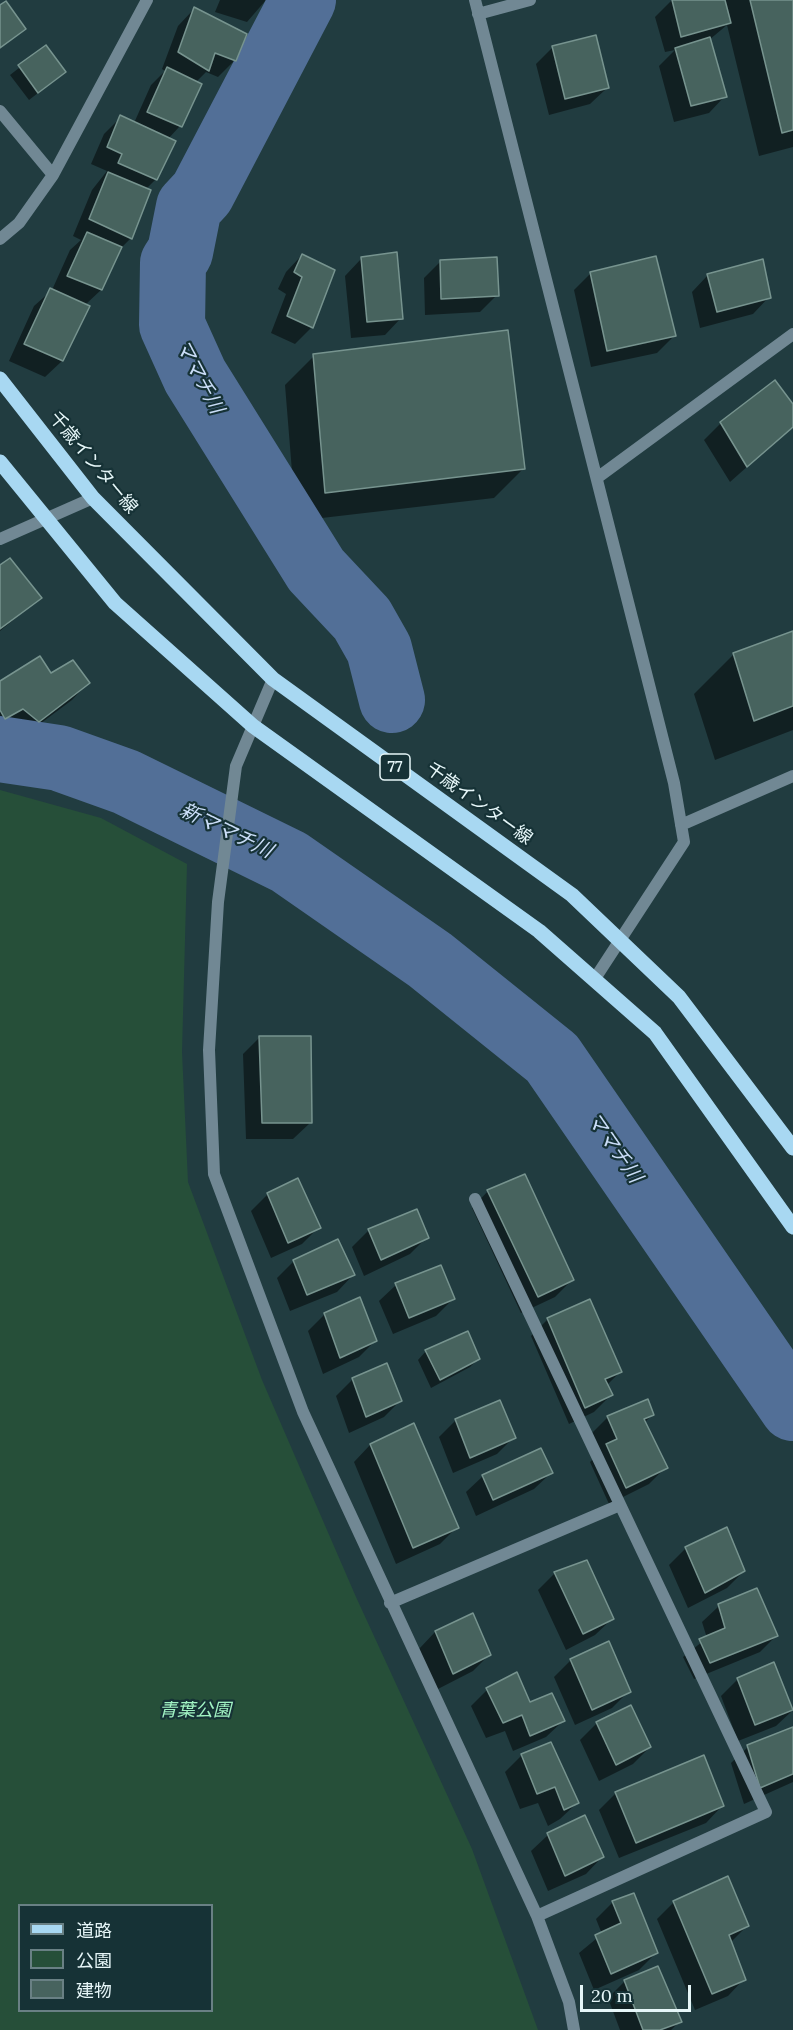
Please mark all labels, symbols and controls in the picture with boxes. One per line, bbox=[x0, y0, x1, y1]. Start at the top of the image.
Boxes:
water label: ママチ川 bbox=[170, 336, 228, 418]
street label: 千歳インター線 bbox=[44, 408, 142, 518]
road number: 77 bbox=[380, 754, 410, 780]
street label: 千歳インター線 bbox=[422, 758, 536, 850]
water label: 新ママチ川 bbox=[176, 798, 276, 864]
water label: ママチ川 bbox=[581, 1108, 647, 1188]
park label: 青葉公園 bbox=[159, 1700, 231, 1722]
legend bbox=[18, 1904, 213, 2012]
text: 道路 bbox=[76, 1919, 112, 1942]
text: 公園 bbox=[76, 1949, 112, 1972]
scale bar bbox=[583, 1973, 694, 2011]
text: 建物 bbox=[76, 1979, 112, 2002]
text: 20 m bbox=[591, 1984, 633, 2007]

